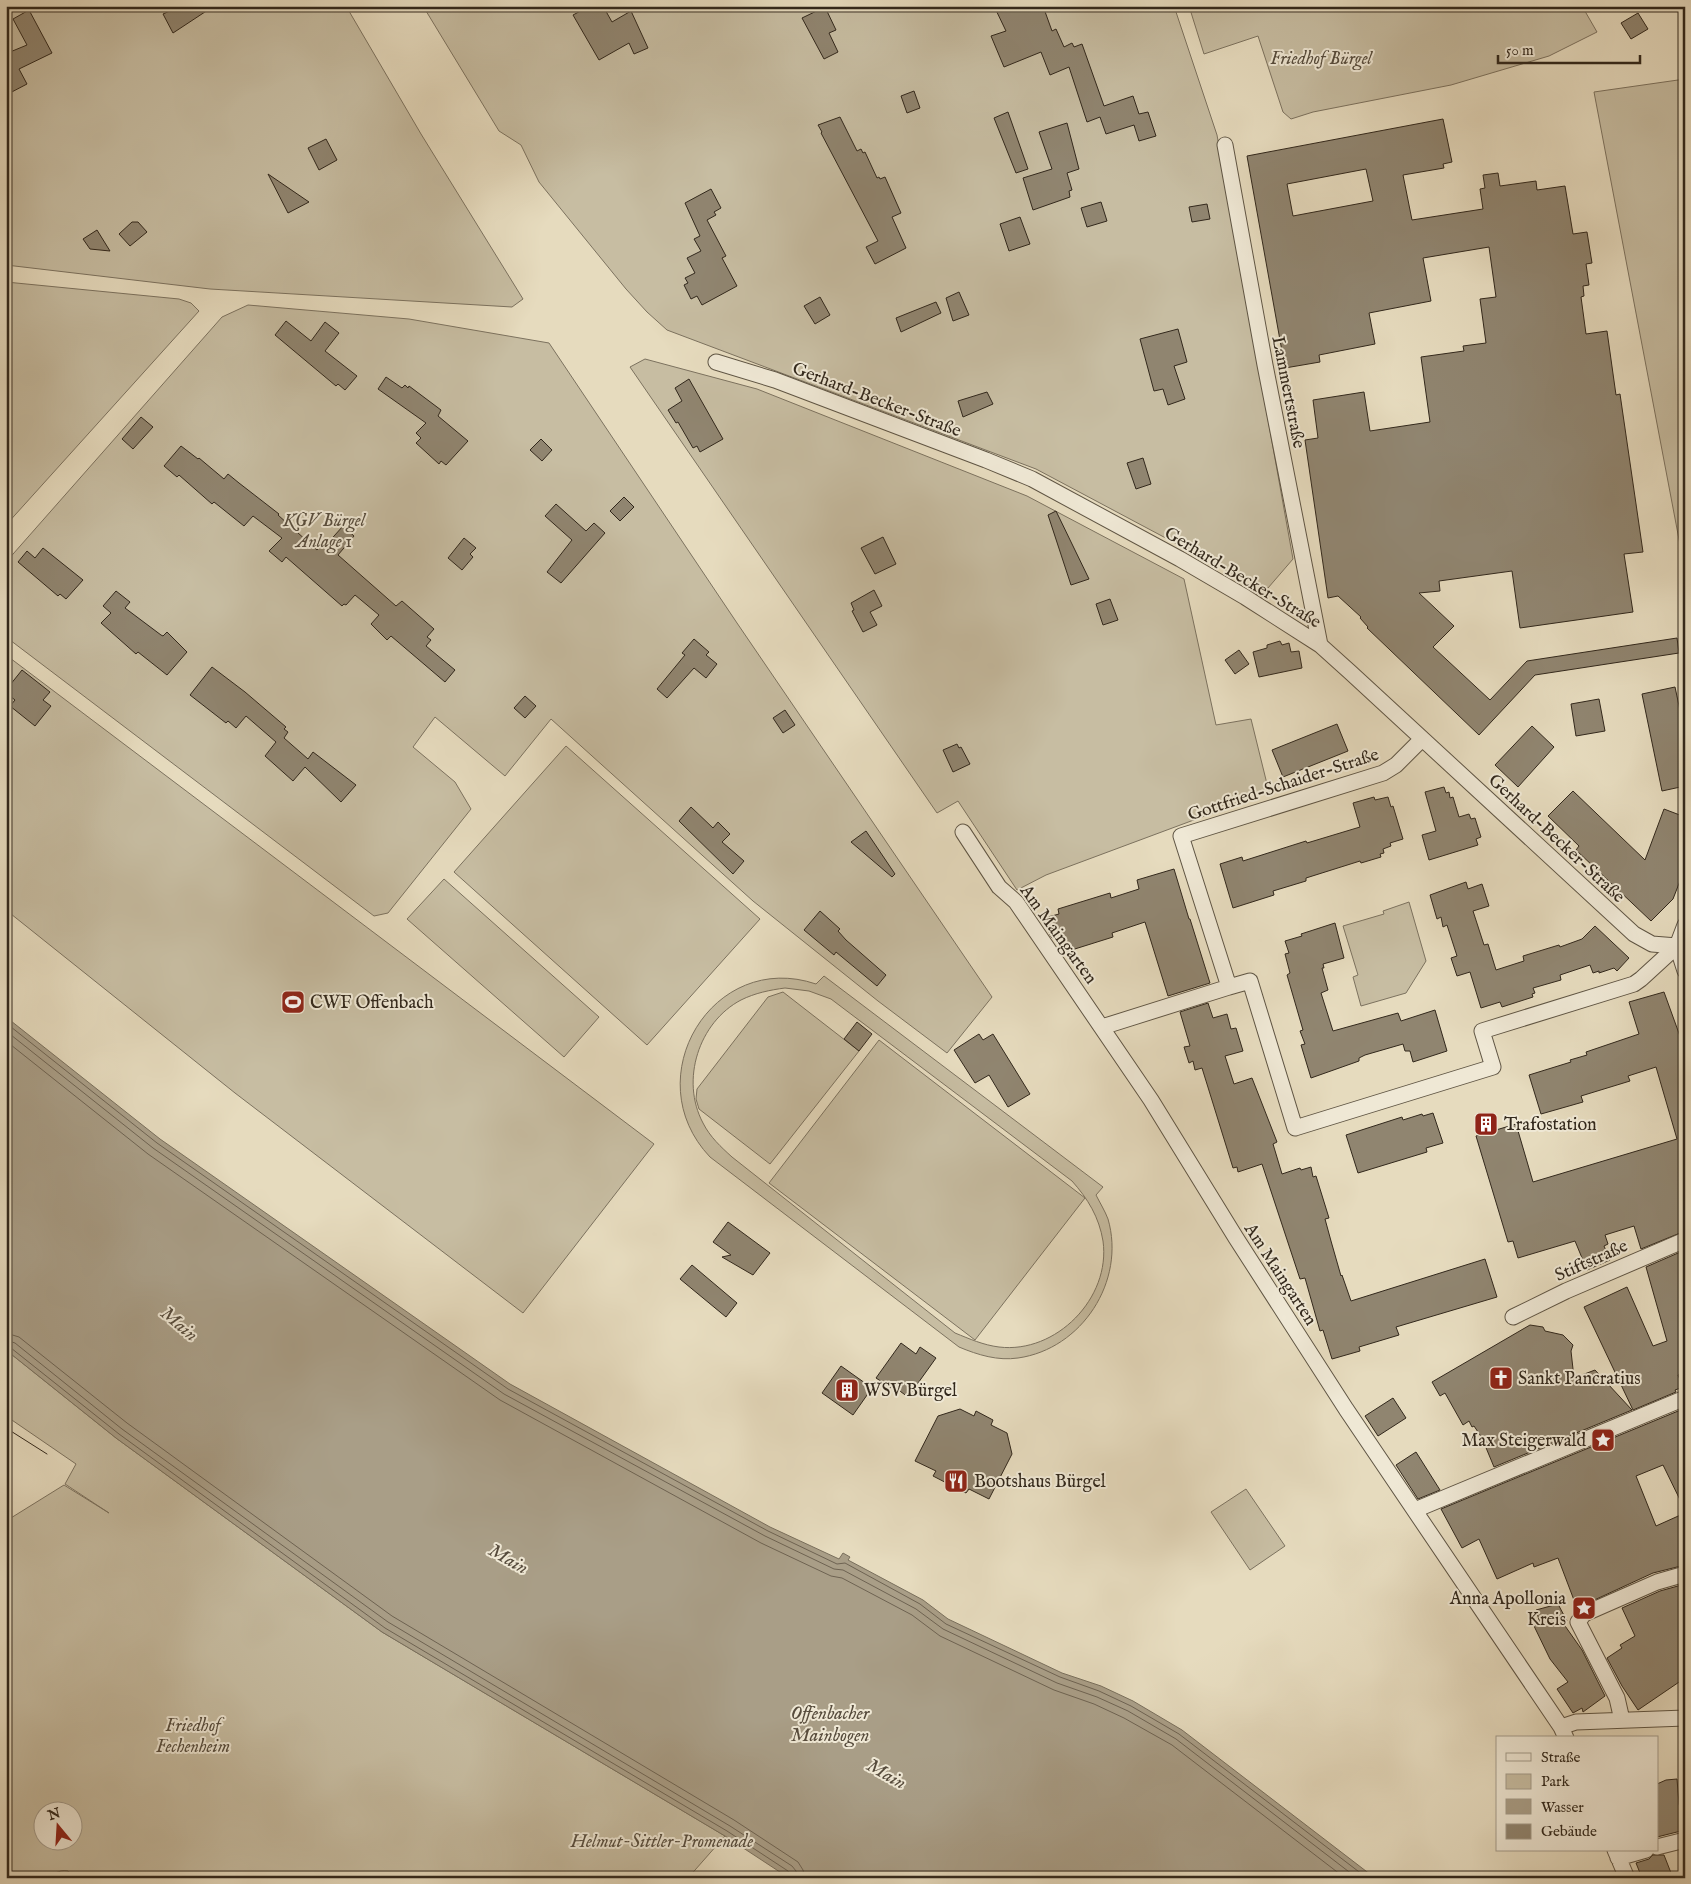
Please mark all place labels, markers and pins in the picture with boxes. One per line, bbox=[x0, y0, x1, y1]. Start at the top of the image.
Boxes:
sports icon: CWF Offenbach bbox=[280, 989, 306, 1015]
place label: CWF Offenbach bbox=[310, 992, 434, 1015]
building icon: Trafostation bbox=[1473, 1111, 1499, 1137]
place label: Trafostation bbox=[1504, 1114, 1597, 1137]
church icon: Sankt Pancratius bbox=[1488, 1365, 1514, 1391]
place label: Sankt Pancratius bbox=[1518, 1368, 1641, 1391]
building icon: WSV Bürgel bbox=[834, 1377, 860, 1403]
place label: WSV Bürgel bbox=[864, 1380, 957, 1403]
place icon: Max Steigerwald bbox=[1590, 1427, 1616, 1453]
place label: Max Steigerwald bbox=[1461, 1430, 1586, 1453]
restaurant icon: Bootshaus Bürgel bbox=[943, 1468, 969, 1494]
place label: Bootshaus Bürgel bbox=[974, 1471, 1106, 1494]
place label: Anna Apollonia Kreis bbox=[1449, 1588, 1566, 1632]
place icon: Anna Apollonia Kreis bbox=[1571, 1595, 1597, 1621]

